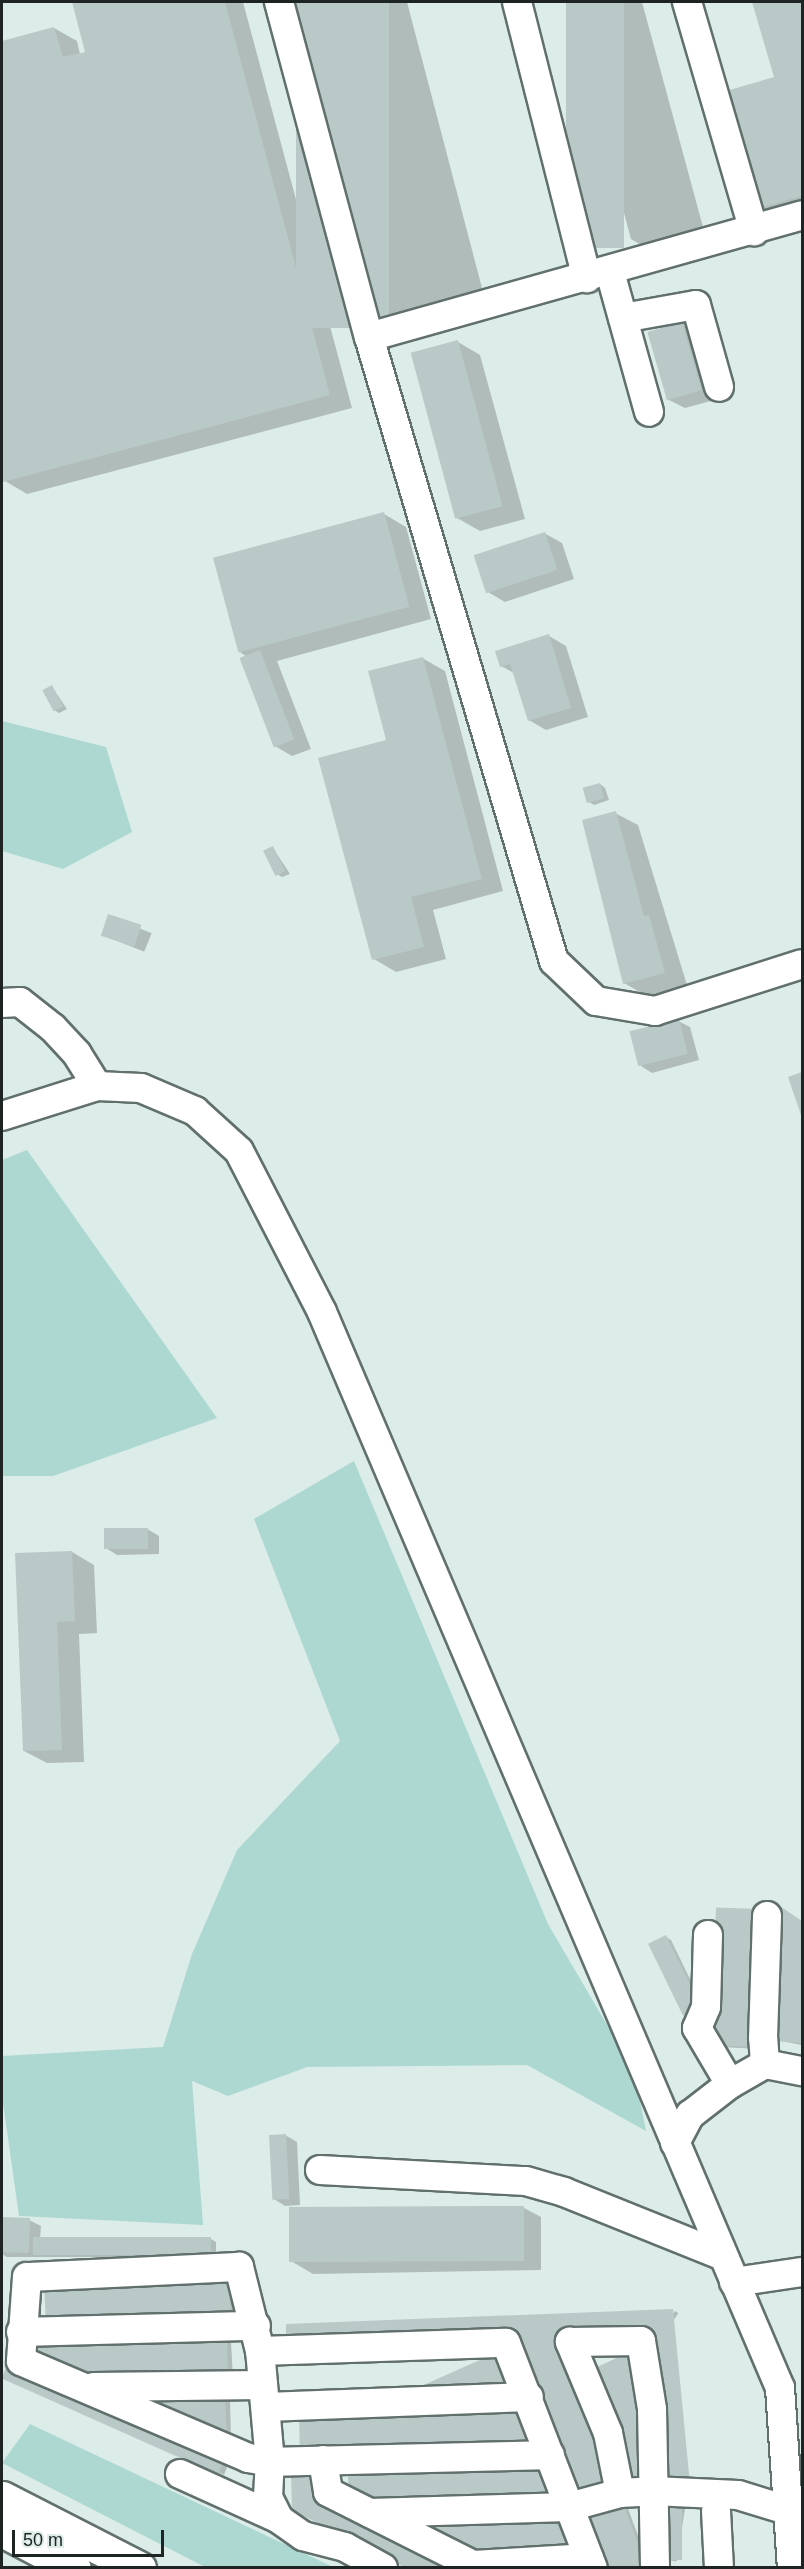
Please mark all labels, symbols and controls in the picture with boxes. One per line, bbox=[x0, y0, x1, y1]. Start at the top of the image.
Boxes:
scale bar bbox=[15, 2518, 166, 2556]
text: 50 m bbox=[23, 2530, 63, 2550]

